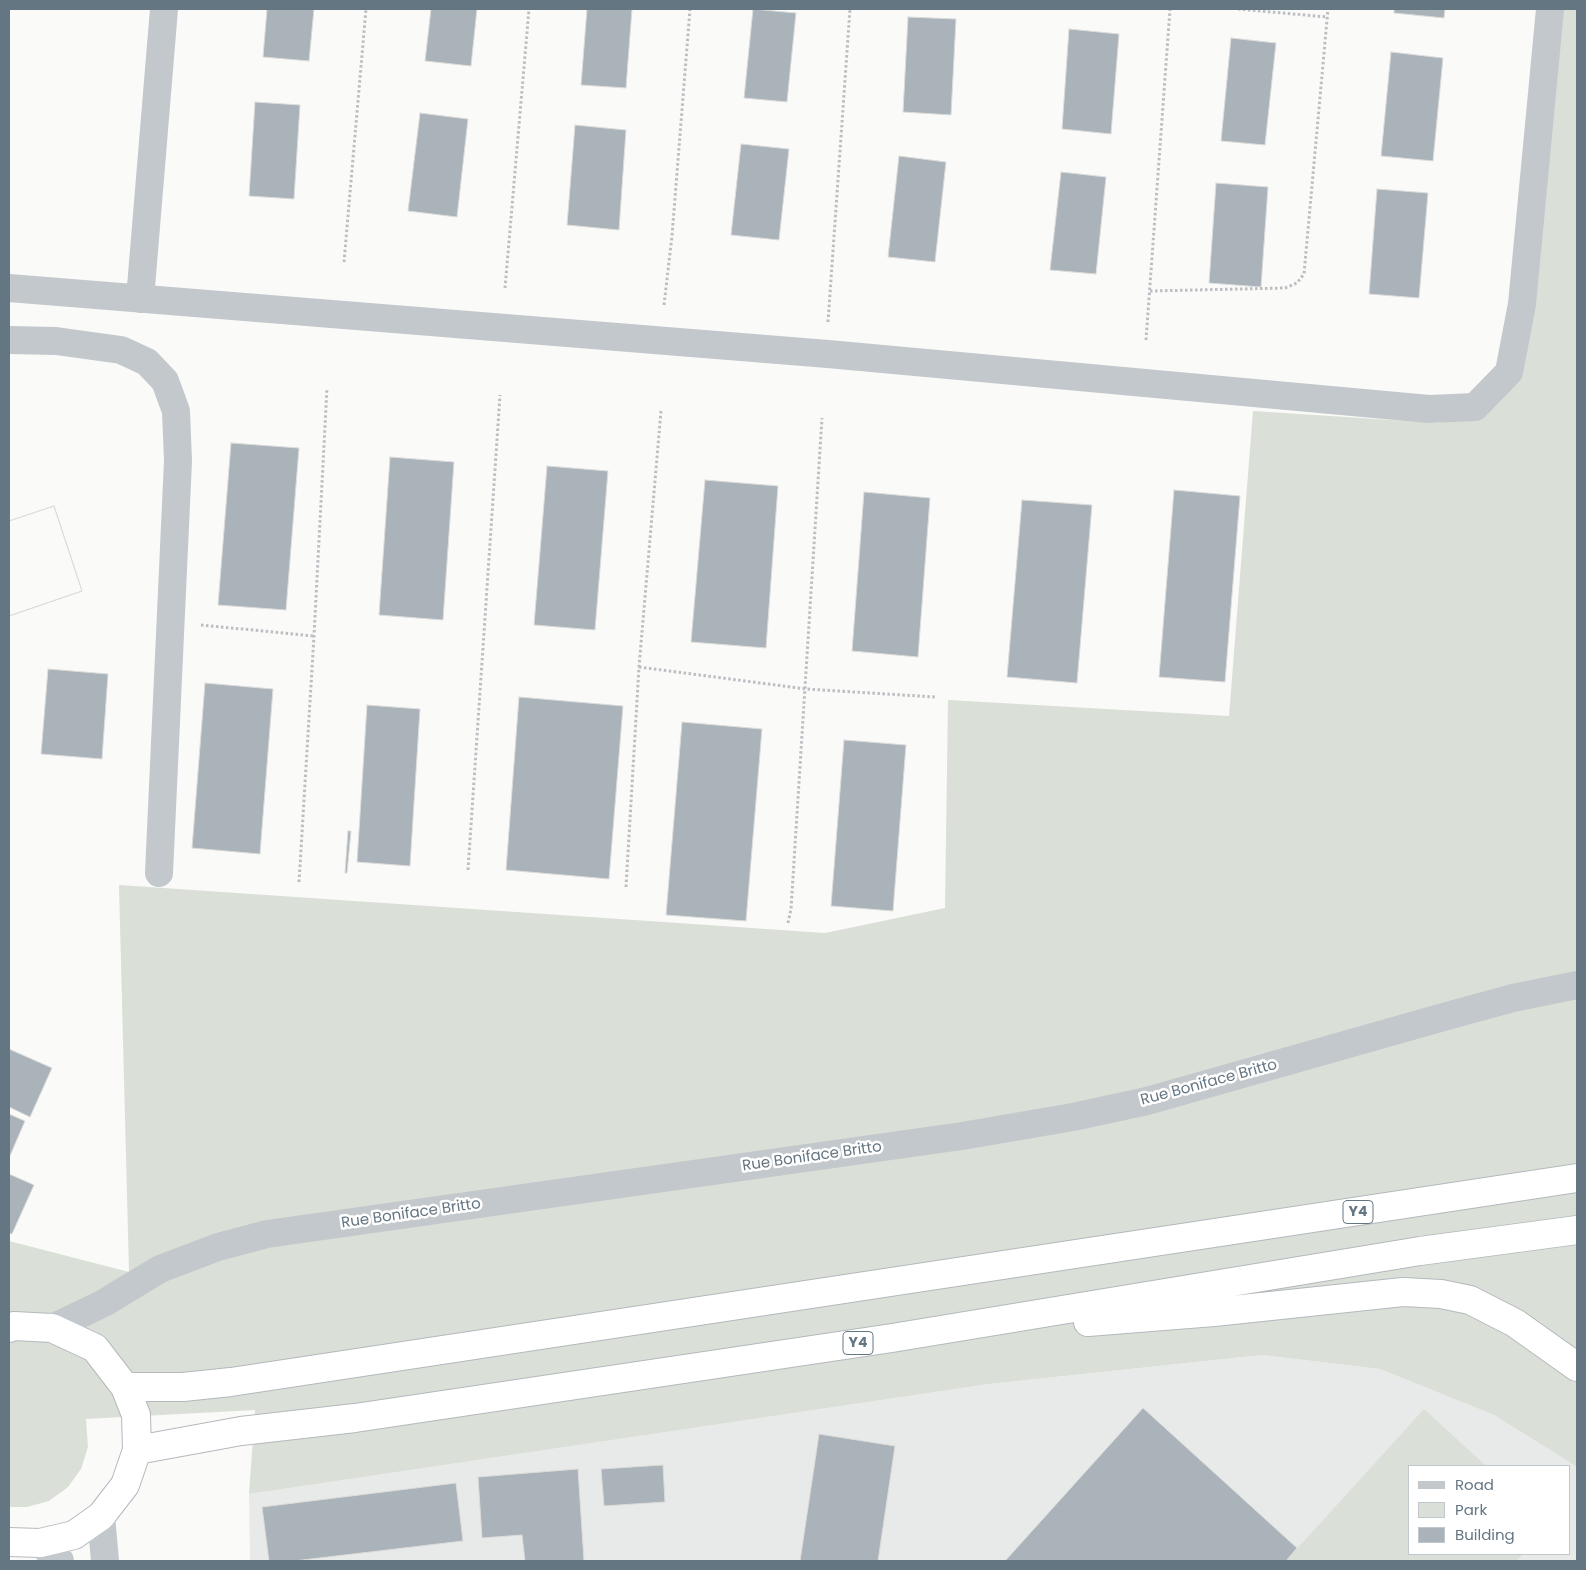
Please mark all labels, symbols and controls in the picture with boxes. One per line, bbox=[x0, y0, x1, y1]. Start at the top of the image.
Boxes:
street label: Rue Boniface Britto bbox=[1139, 1056, 1279, 1110]
street label: Rue Boniface Britto bbox=[741, 1138, 883, 1176]
street label: Rue Boniface Britto bbox=[340, 1195, 482, 1233]
road number: Y4 bbox=[1343, 1200, 1373, 1224]
road number: Y4 bbox=[843, 1332, 873, 1355]
legend bbox=[1408, 1465, 1571, 1555]
text: Road bbox=[1455, 1474, 1494, 1495]
text: Park bbox=[1455, 1499, 1487, 1520]
text: Building bbox=[1455, 1524, 1515, 1545]

